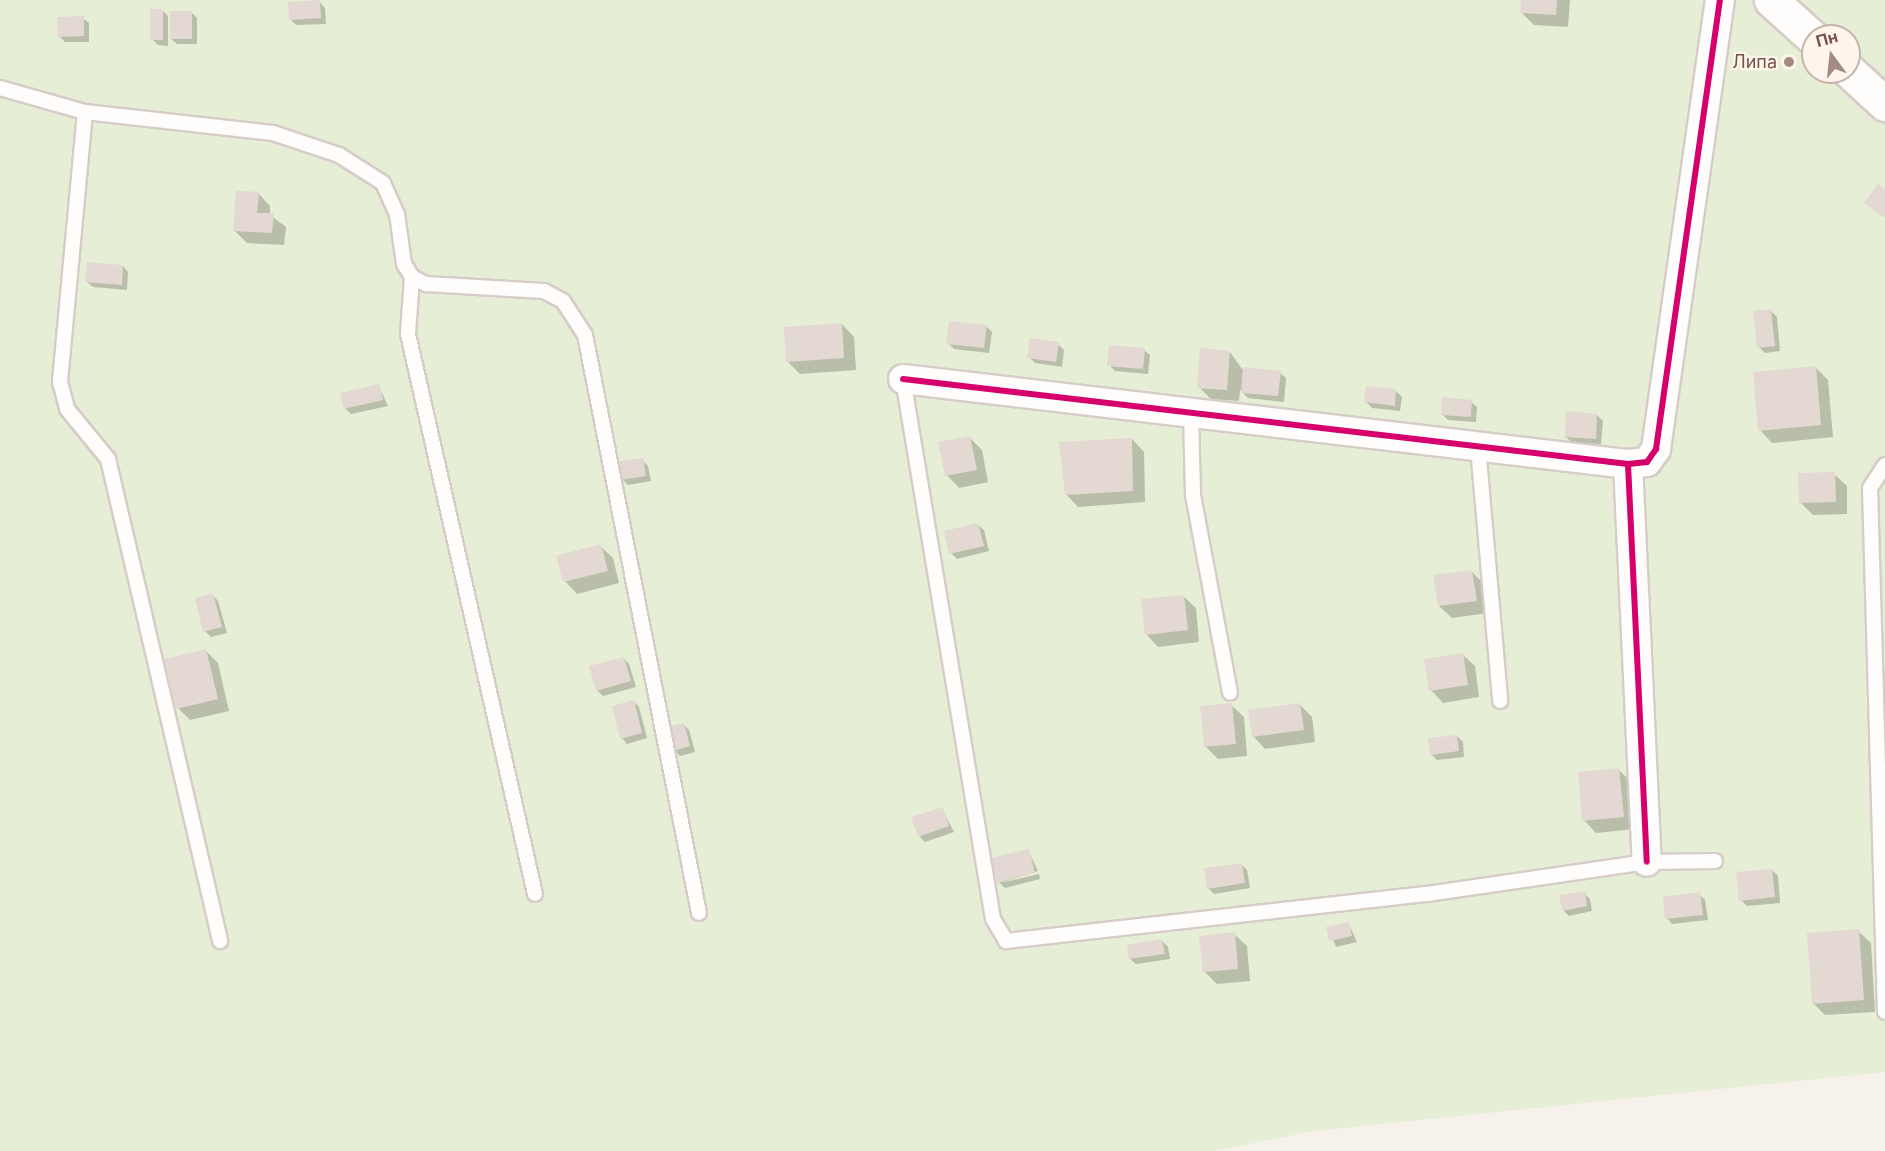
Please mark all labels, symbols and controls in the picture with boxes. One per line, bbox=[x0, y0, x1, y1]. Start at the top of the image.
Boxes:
north arrow bbox=[1801, 24, 1861, 84]
text: Пн bbox=[1814, 26, 1840, 51]
place label: Липа bbox=[1732, 51, 1777, 73]
marker: Липа bbox=[1782, 55, 1796, 69]

